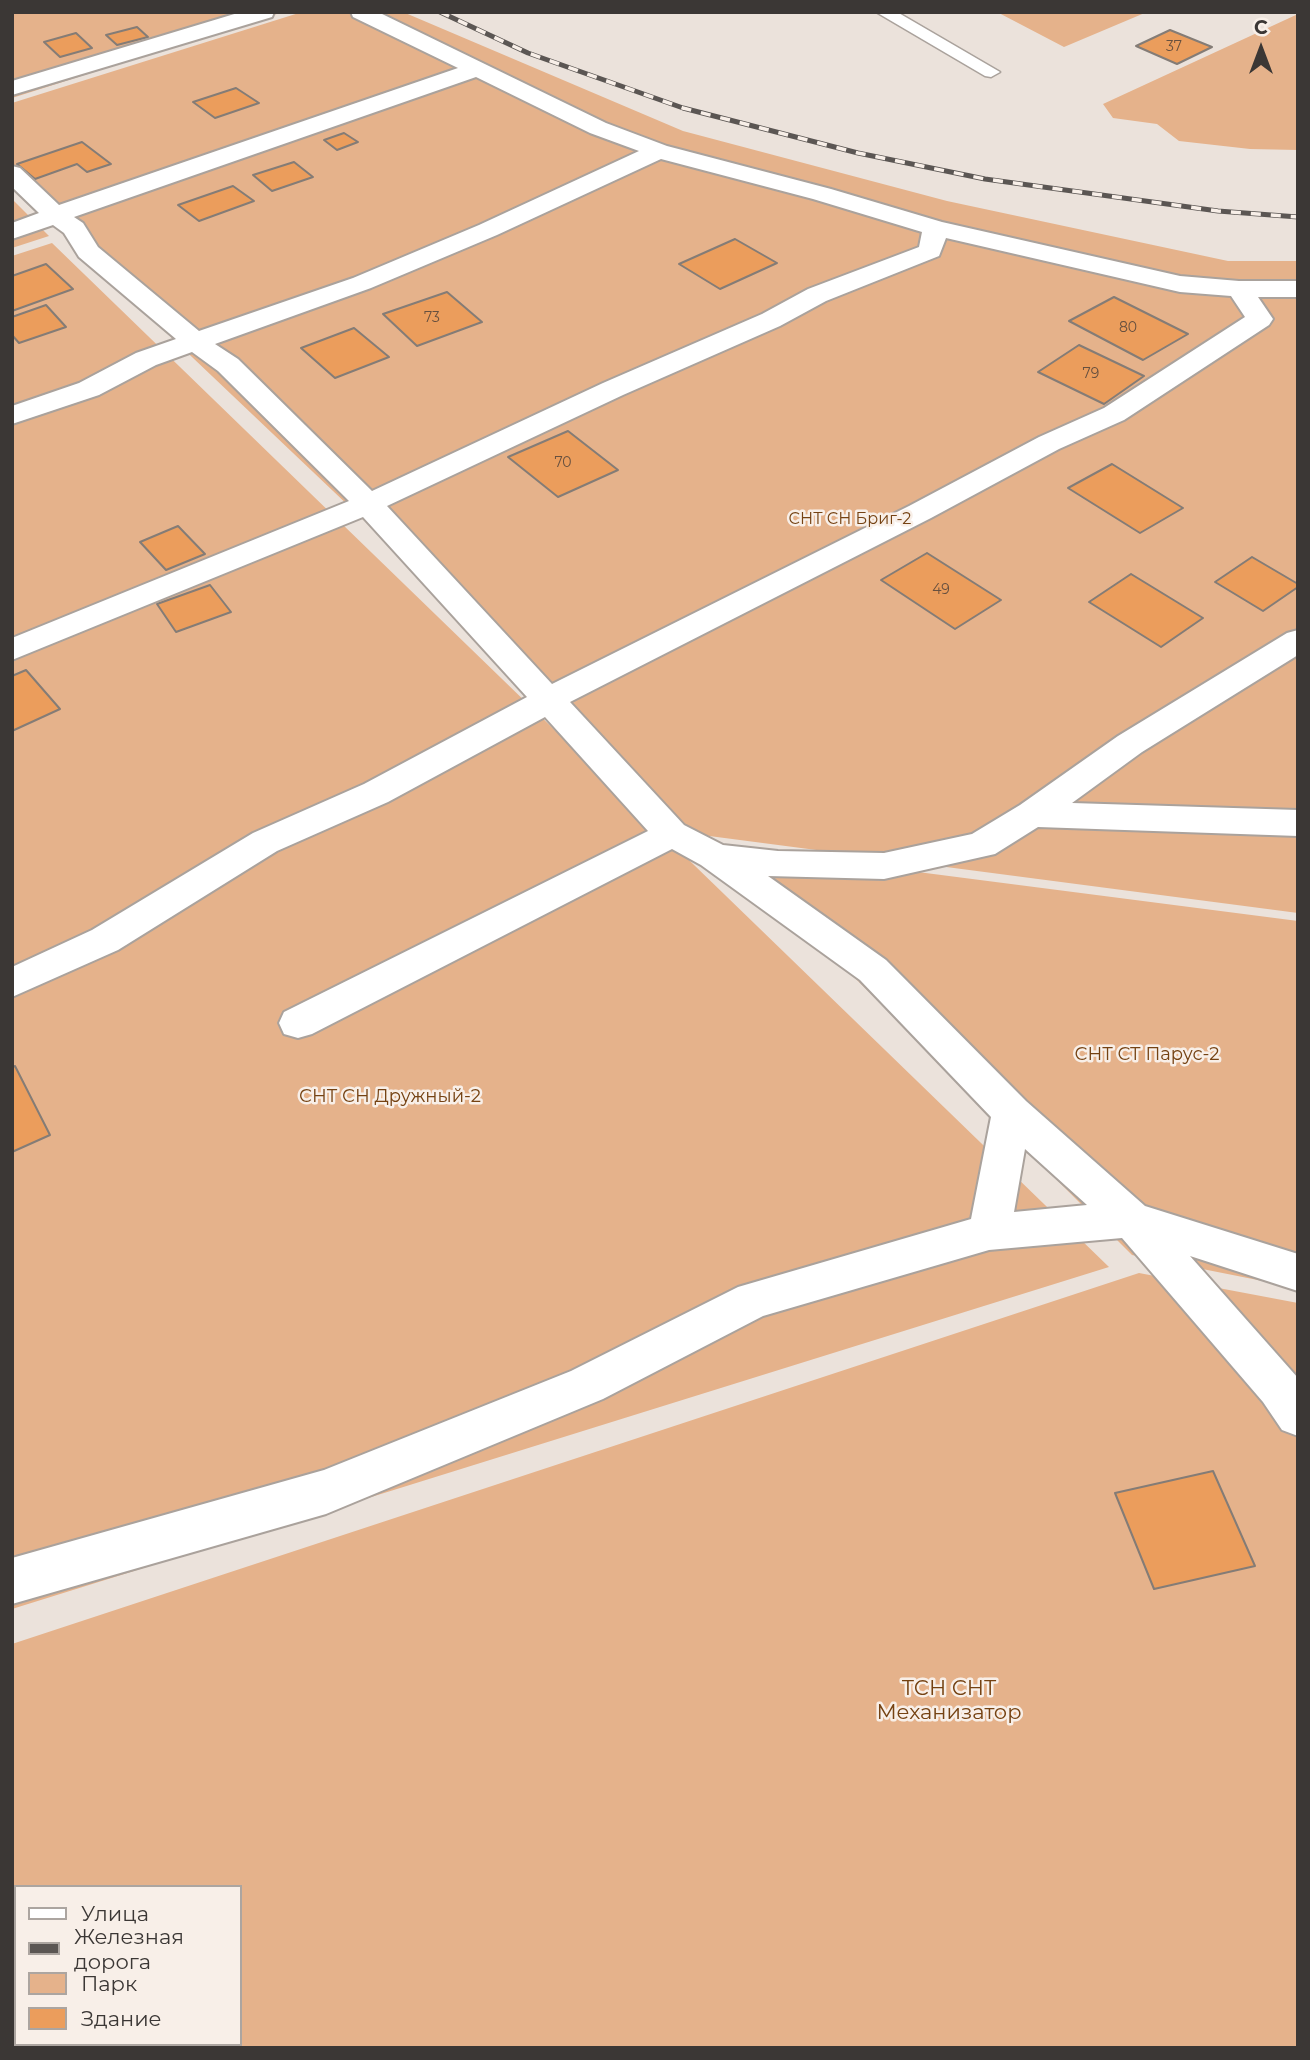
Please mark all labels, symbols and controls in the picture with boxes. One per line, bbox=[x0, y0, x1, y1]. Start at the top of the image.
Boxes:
north arrow bbox=[1226, 14, 1296, 84]
text: С bbox=[1254, 16, 1268, 39]
house number: 37 bbox=[1166, 39, 1182, 55]
house number: 73 bbox=[424, 310, 440, 326]
house number: 80 bbox=[1119, 320, 1137, 336]
house number: 79 bbox=[1083, 366, 1099, 382]
house number: 70 bbox=[554, 455, 572, 471]
park label: СНТ СН Бриг-2 bbox=[789, 509, 911, 529]
house number: 49 bbox=[932, 582, 950, 598]
park label: СНТ СТ Парус-2 bbox=[1075, 1044, 1219, 1066]
park label: СНТ СН Дружный-2 bbox=[299, 1086, 481, 1108]
park label: ТСН СНТ Механизатор bbox=[876, 1676, 1022, 1726]
legend bbox=[14, 1885, 242, 2046]
text: Улица bbox=[81, 1901, 149, 1926]
text: Железная дорога bbox=[74, 1924, 184, 1974]
text: Парк bbox=[81, 1971, 137, 1996]
text: Здание bbox=[81, 2006, 162, 2031]

